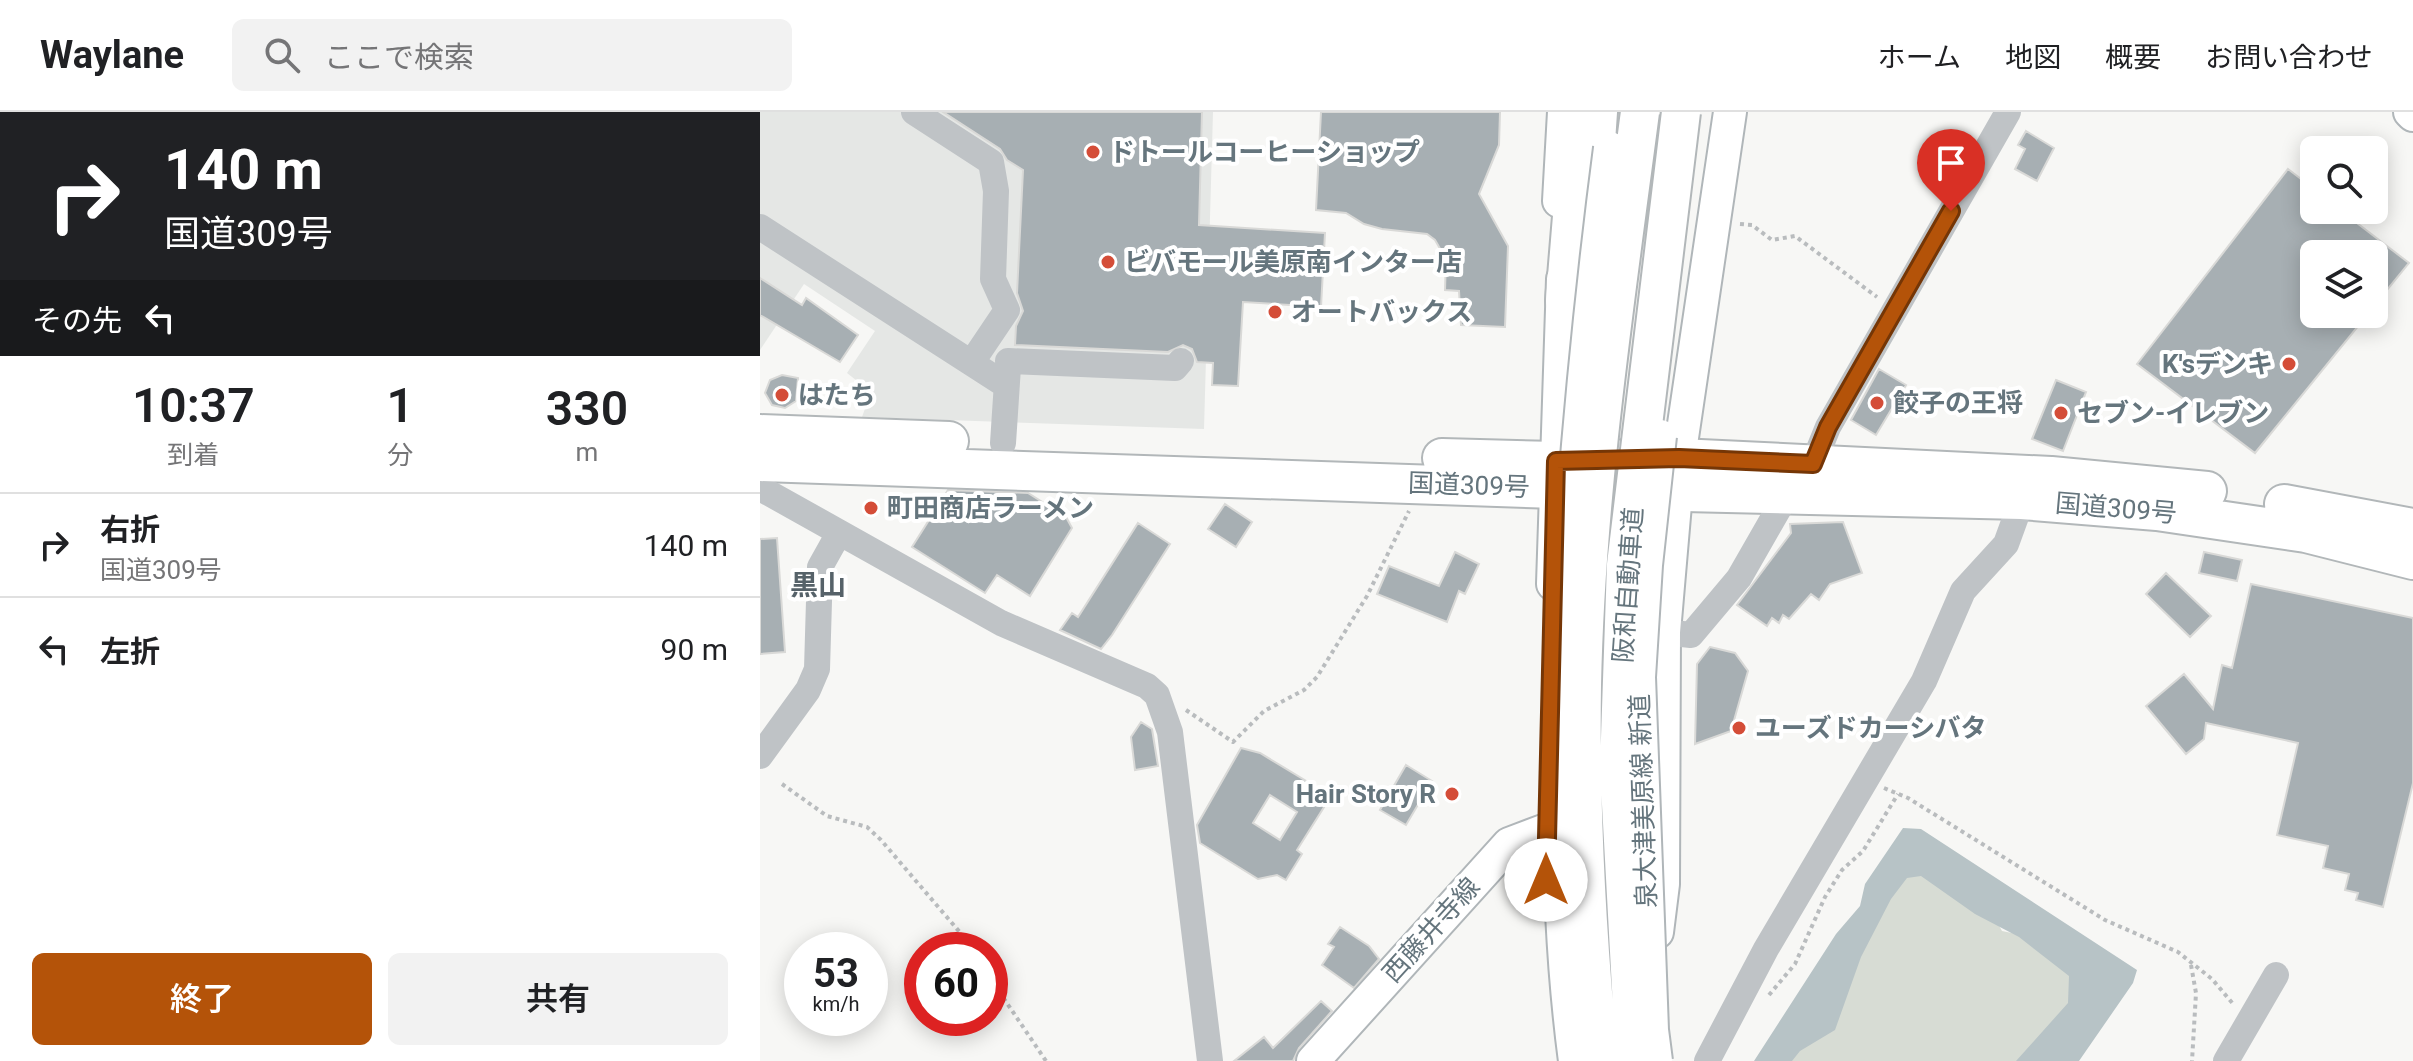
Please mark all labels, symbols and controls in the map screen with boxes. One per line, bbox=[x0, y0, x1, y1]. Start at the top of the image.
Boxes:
search box bbox=[232, 19, 792, 91]
text: Waylane bbox=[40, 33, 184, 77]
icon: search bbox=[260, 33, 304, 77]
text: ここで検索 bbox=[324, 40, 474, 75]
text: ホーム bbox=[1878, 41, 1961, 74]
text: 地図 bbox=[2005, 41, 2061, 74]
text: 概要 bbox=[2105, 41, 2161, 74]
text: お問い合わせ bbox=[2205, 41, 2373, 74]
pin bbox=[1917, 129, 1985, 211]
map controls bbox=[2300, 136, 2388, 328]
button: search bbox=[2300, 136, 2388, 224]
text: 140 m bbox=[164, 137, 323, 203]
place label: ドトールコーヒーショップ bbox=[1109, 137, 1420, 167]
icon: arrive bbox=[1929, 141, 1973, 185]
marker: ドトールコーヒーショップ bbox=[1084, 143, 1102, 161]
icon: right bbox=[32, 144, 136, 248]
text: 国道309号 bbox=[164, 213, 333, 255]
button: layers bbox=[2300, 240, 2388, 328]
place label: ビバモール美原南インター店 bbox=[1124, 247, 1462, 277]
marker: ビバモール美原南インター店 bbox=[1099, 253, 1117, 271]
icon: left bbox=[138, 296, 182, 340]
place label: オートバックス bbox=[1291, 297, 1472, 327]
text: その先 bbox=[32, 303, 122, 338]
marker: オートバックス bbox=[1266, 303, 1284, 321]
place label: K'sデンキ bbox=[2162, 349, 2273, 379]
marker: K'sデンキ bbox=[2280, 355, 2298, 373]
text: 10:37 bbox=[132, 377, 255, 434]
text: 1 bbox=[387, 377, 414, 434]
text: 330 bbox=[546, 380, 628, 437]
place label: はたち bbox=[798, 380, 875, 410]
marker: はたち bbox=[773, 386, 791, 404]
place label: 餃子の王将 bbox=[1893, 388, 2023, 418]
marker: 餃子の王将 bbox=[1868, 394, 1886, 412]
place label: セブン-イレブン bbox=[2077, 398, 2269, 428]
marker: セブン-イレブン bbox=[2052, 404, 2070, 422]
text: m bbox=[576, 437, 598, 467]
text: 到着 bbox=[167, 440, 219, 470]
text: 分 bbox=[387, 440, 413, 470]
street label: 国道309号 bbox=[1408, 468, 1530, 502]
street label: 国道309号 bbox=[2054, 488, 2178, 528]
place label: 町田商店ラーメン bbox=[887, 493, 1094, 523]
marker: 町田商店ラーメン bbox=[862, 499, 880, 517]
street label: 阪和自動車道 bbox=[1608, 506, 1648, 664]
text: 右折 bbox=[100, 512, 160, 547]
icon: right bbox=[32, 523, 76, 567]
text: 140 m bbox=[644, 528, 728, 563]
text: 国道309号 bbox=[100, 555, 222, 585]
district label: 黒山 bbox=[790, 569, 846, 602]
icon: left bbox=[32, 627, 76, 671]
text: 90 m bbox=[661, 632, 728, 667]
text: 左折 bbox=[100, 634, 160, 669]
street label: 泉大津美原線 新道 bbox=[1624, 693, 1662, 909]
place label: ユーズドカーシバタ bbox=[1755, 713, 1986, 743]
marker: ユーズドカーシバタ bbox=[1730, 719, 1748, 737]
place label: Hair Story R bbox=[1296, 779, 1436, 809]
marker: Hair Story R bbox=[1443, 785, 1461, 803]
position arrow bbox=[1504, 838, 1588, 922]
street label: 西藤井寺線 bbox=[1376, 872, 1486, 988]
speed limit sign: 60 bbox=[904, 932, 1008, 1036]
text: 53 bbox=[813, 950, 859, 997]
button: 終了 bbox=[32, 953, 372, 1045]
button: 共有 bbox=[388, 953, 728, 1045]
text: km/h bbox=[813, 992, 859, 1016]

